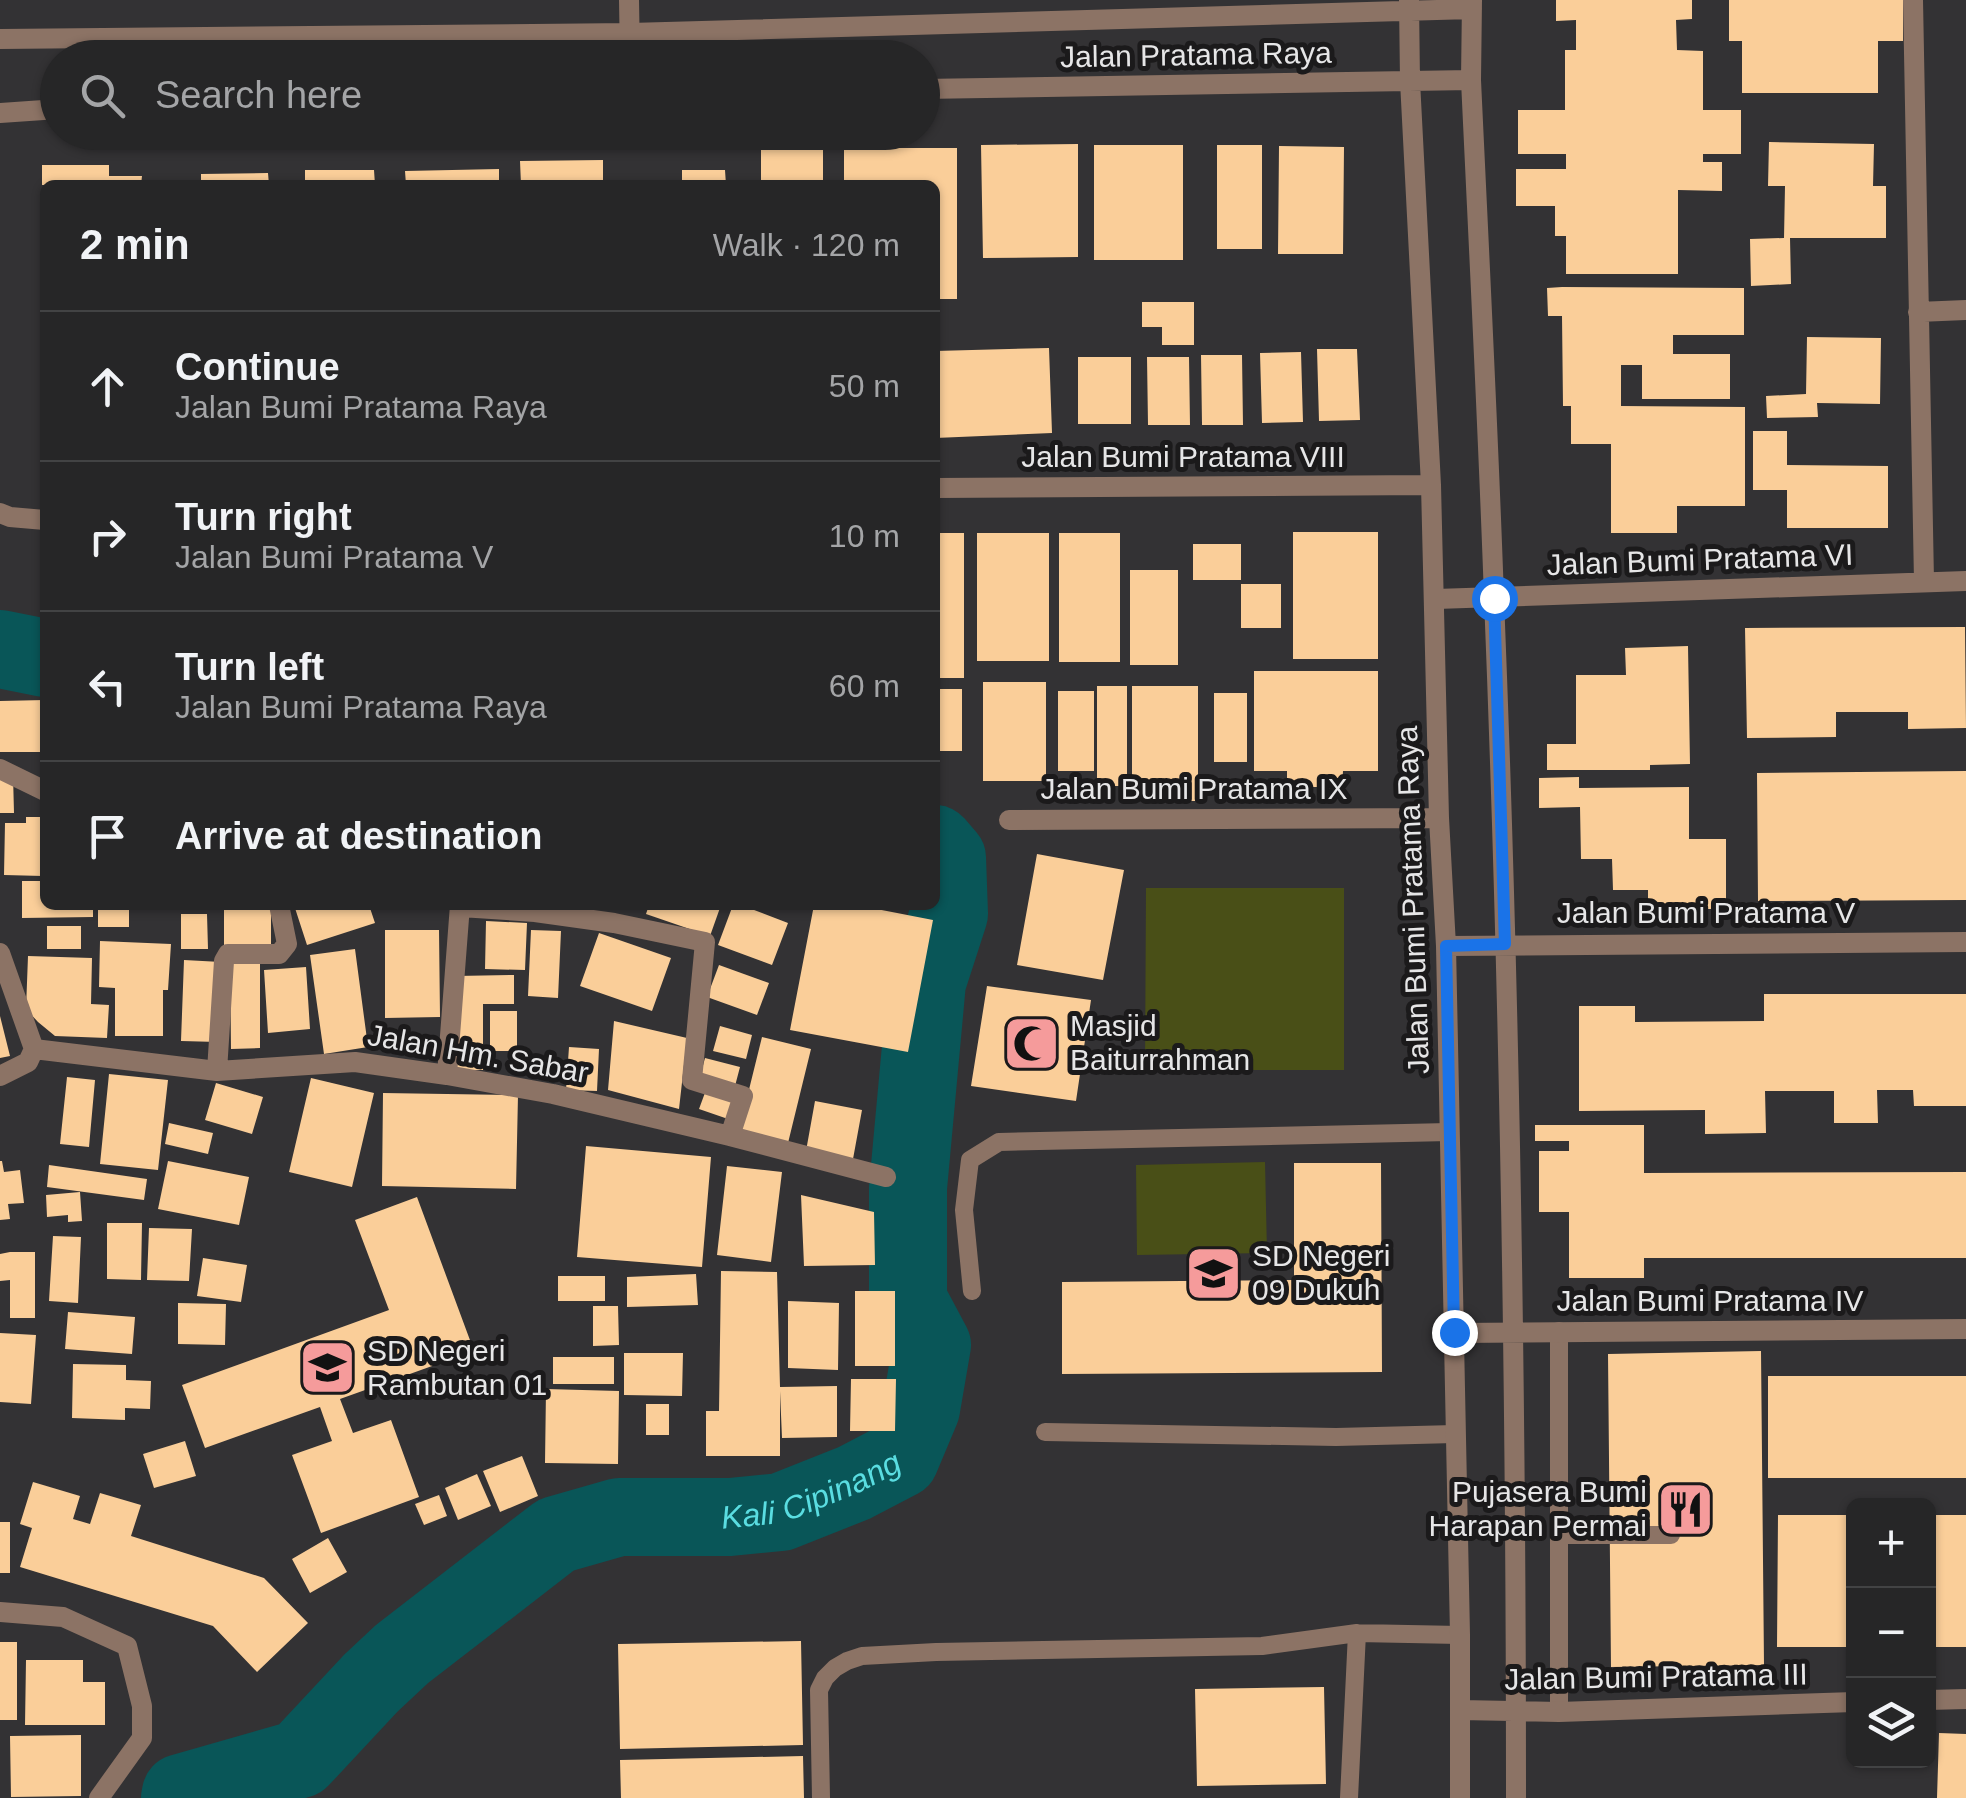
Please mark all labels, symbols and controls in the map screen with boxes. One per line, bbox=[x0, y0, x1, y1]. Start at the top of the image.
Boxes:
street label: Jalan Pratama Raya bbox=[1060, 36, 1332, 73]
search box bbox=[40, 40, 940, 150]
icon: search bbox=[75, 68, 130, 123]
text: Search here bbox=[155, 74, 362, 116]
text: 2 min bbox=[80, 221, 190, 268]
text: Walk · 120 m bbox=[713, 227, 900, 263]
text: Continue bbox=[175, 346, 340, 388]
icon: ahead bbox=[80, 359, 135, 414]
text: 50 m bbox=[829, 368, 900, 404]
text: Jalan Bumi Pratama Raya bbox=[175, 389, 547, 425]
street label: Jalan Bumi Pratama VIII bbox=[1021, 440, 1345, 473]
text: Turn right bbox=[175, 496, 352, 538]
icon: right bbox=[80, 509, 135, 564]
text: 10 m bbox=[829, 518, 900, 554]
street label: Jalan Bumi Pratama VI bbox=[1546, 538, 1854, 581]
text: Jalan Bumi Pratama V bbox=[175, 539, 493, 575]
route start bbox=[1472, 576, 1518, 622]
text: Turn left bbox=[175, 646, 324, 688]
icon: left bbox=[80, 659, 135, 714]
text: 60 m bbox=[829, 668, 900, 704]
text: Jalan Bumi Pratama Raya bbox=[175, 689, 547, 725]
street label: Jalan Bumi Pratama Raya bbox=[1390, 725, 1435, 1075]
street label: Jalan Bumi Pratama IX bbox=[1041, 772, 1347, 805]
icon: arrive bbox=[80, 809, 135, 864]
text: Arrive at destination bbox=[175, 815, 542, 857]
street label: Jalan Bumi Pratama V bbox=[1557, 896, 1855, 929]
place label: Masjid Baiturrahman bbox=[1070, 1009, 1250, 1076]
mosque icon: Masjid Baiturrahman bbox=[1001, 1013, 1061, 1073]
street label: Jalan Hm. Sabar bbox=[365, 1018, 591, 1089]
place label: SD Negeri 09 Dukuh bbox=[1252, 1239, 1390, 1306]
school or university icon: SD Negeri 09 Dukuh bbox=[1183, 1243, 1243, 1303]
street label: Jalan Bumi Pratama IV bbox=[1557, 1284, 1863, 1317]
route end bbox=[1432, 1310, 1478, 1356]
place label: SD Negeri Rambutan 01 bbox=[367, 1334, 547, 1401]
school or university icon: SD Negeri Rambutan 01 bbox=[298, 1338, 358, 1398]
water label: Kali Cipinang bbox=[720, 1444, 907, 1536]
place label: Pujasera Bumi Harapan Permai bbox=[1429, 1475, 1647, 1542]
restaurant icon: Pujasera Bumi Harapan Permai bbox=[1656, 1479, 1716, 1539]
map controls bbox=[1846, 1498, 1936, 1768]
button: + bbox=[1846, 1498, 1936, 1588]
button: − bbox=[1846, 1588, 1936, 1678]
street label: Jalan Bumi Pratama III bbox=[1504, 1657, 1808, 1696]
button: layers bbox=[1846, 1678, 1936, 1768]

